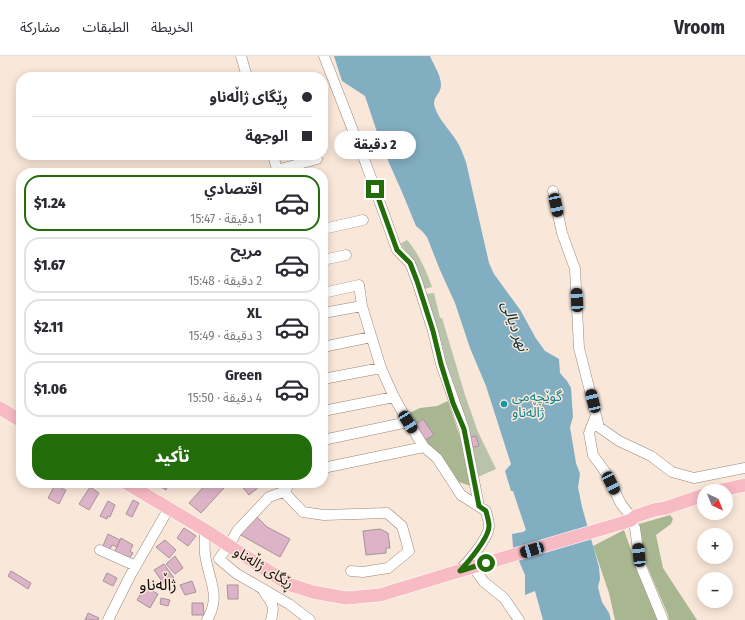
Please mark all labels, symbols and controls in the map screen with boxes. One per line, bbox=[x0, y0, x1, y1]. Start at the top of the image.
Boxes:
text: Vroom bbox=[674, 16, 725, 39]
text: مشاركة bbox=[20, 19, 60, 36]
text: الطبقات bbox=[82, 19, 129, 36]
text: الخريطة bbox=[151, 19, 193, 36]
text: ڕێگای ژاڵەناو bbox=[209, 88, 288, 106]
text: الوجهة bbox=[245, 127, 288, 145]
callout: 2 دقيقة bbox=[334, 131, 416, 159]
text: 2 دقيقة bbox=[354, 137, 396, 152]
text: اقتصادي bbox=[204, 180, 262, 198]
route end bbox=[366, 180, 384, 198]
icon: car bbox=[274, 185, 310, 221]
car bbox=[548, 192, 564, 218]
text: $1.24 bbox=[34, 194, 66, 212]
text: 1 دقيقة · 15:47 bbox=[190, 211, 262, 226]
text: مريح bbox=[230, 242, 262, 260]
icon: car bbox=[274, 247, 310, 283]
text: $1.67 bbox=[34, 256, 65, 274]
text: 2 دقيقة · 15:48 bbox=[188, 273, 262, 288]
car bbox=[570, 288, 584, 312]
water label: نهر ديالى bbox=[498, 298, 533, 355]
text: XL bbox=[247, 304, 262, 322]
icon: car bbox=[274, 309, 310, 345]
text: $2.11 bbox=[34, 318, 63, 336]
text: 3 دقيقة · 15:49 bbox=[188, 328, 262, 343]
text: Green bbox=[225, 366, 262, 384]
icon: car bbox=[274, 371, 310, 407]
text: $1.06 bbox=[34, 380, 67, 398]
place label: گوێچەمی ژاڵەناو bbox=[512, 388, 562, 421]
car bbox=[584, 388, 602, 414]
text: 4 دقيقة · 15:50 bbox=[188, 390, 262, 405]
marker: گوێچەمی ژاڵەناو bbox=[499, 399, 509, 409]
car bbox=[397, 409, 419, 435]
button: تأكيد bbox=[32, 434, 312, 480]
car bbox=[600, 470, 622, 496]
north arrow bbox=[697, 484, 733, 520]
map controls bbox=[697, 484, 733, 608]
button: + bbox=[697, 528, 733, 564]
street label: ڕێگای ژاڵەناو bbox=[229, 541, 298, 594]
car bbox=[519, 541, 545, 559]
car bbox=[632, 542, 646, 568]
route start bbox=[477, 554, 495, 572]
district label: ژاڵەناو bbox=[139, 572, 177, 594]
button: − bbox=[697, 572, 733, 608]

